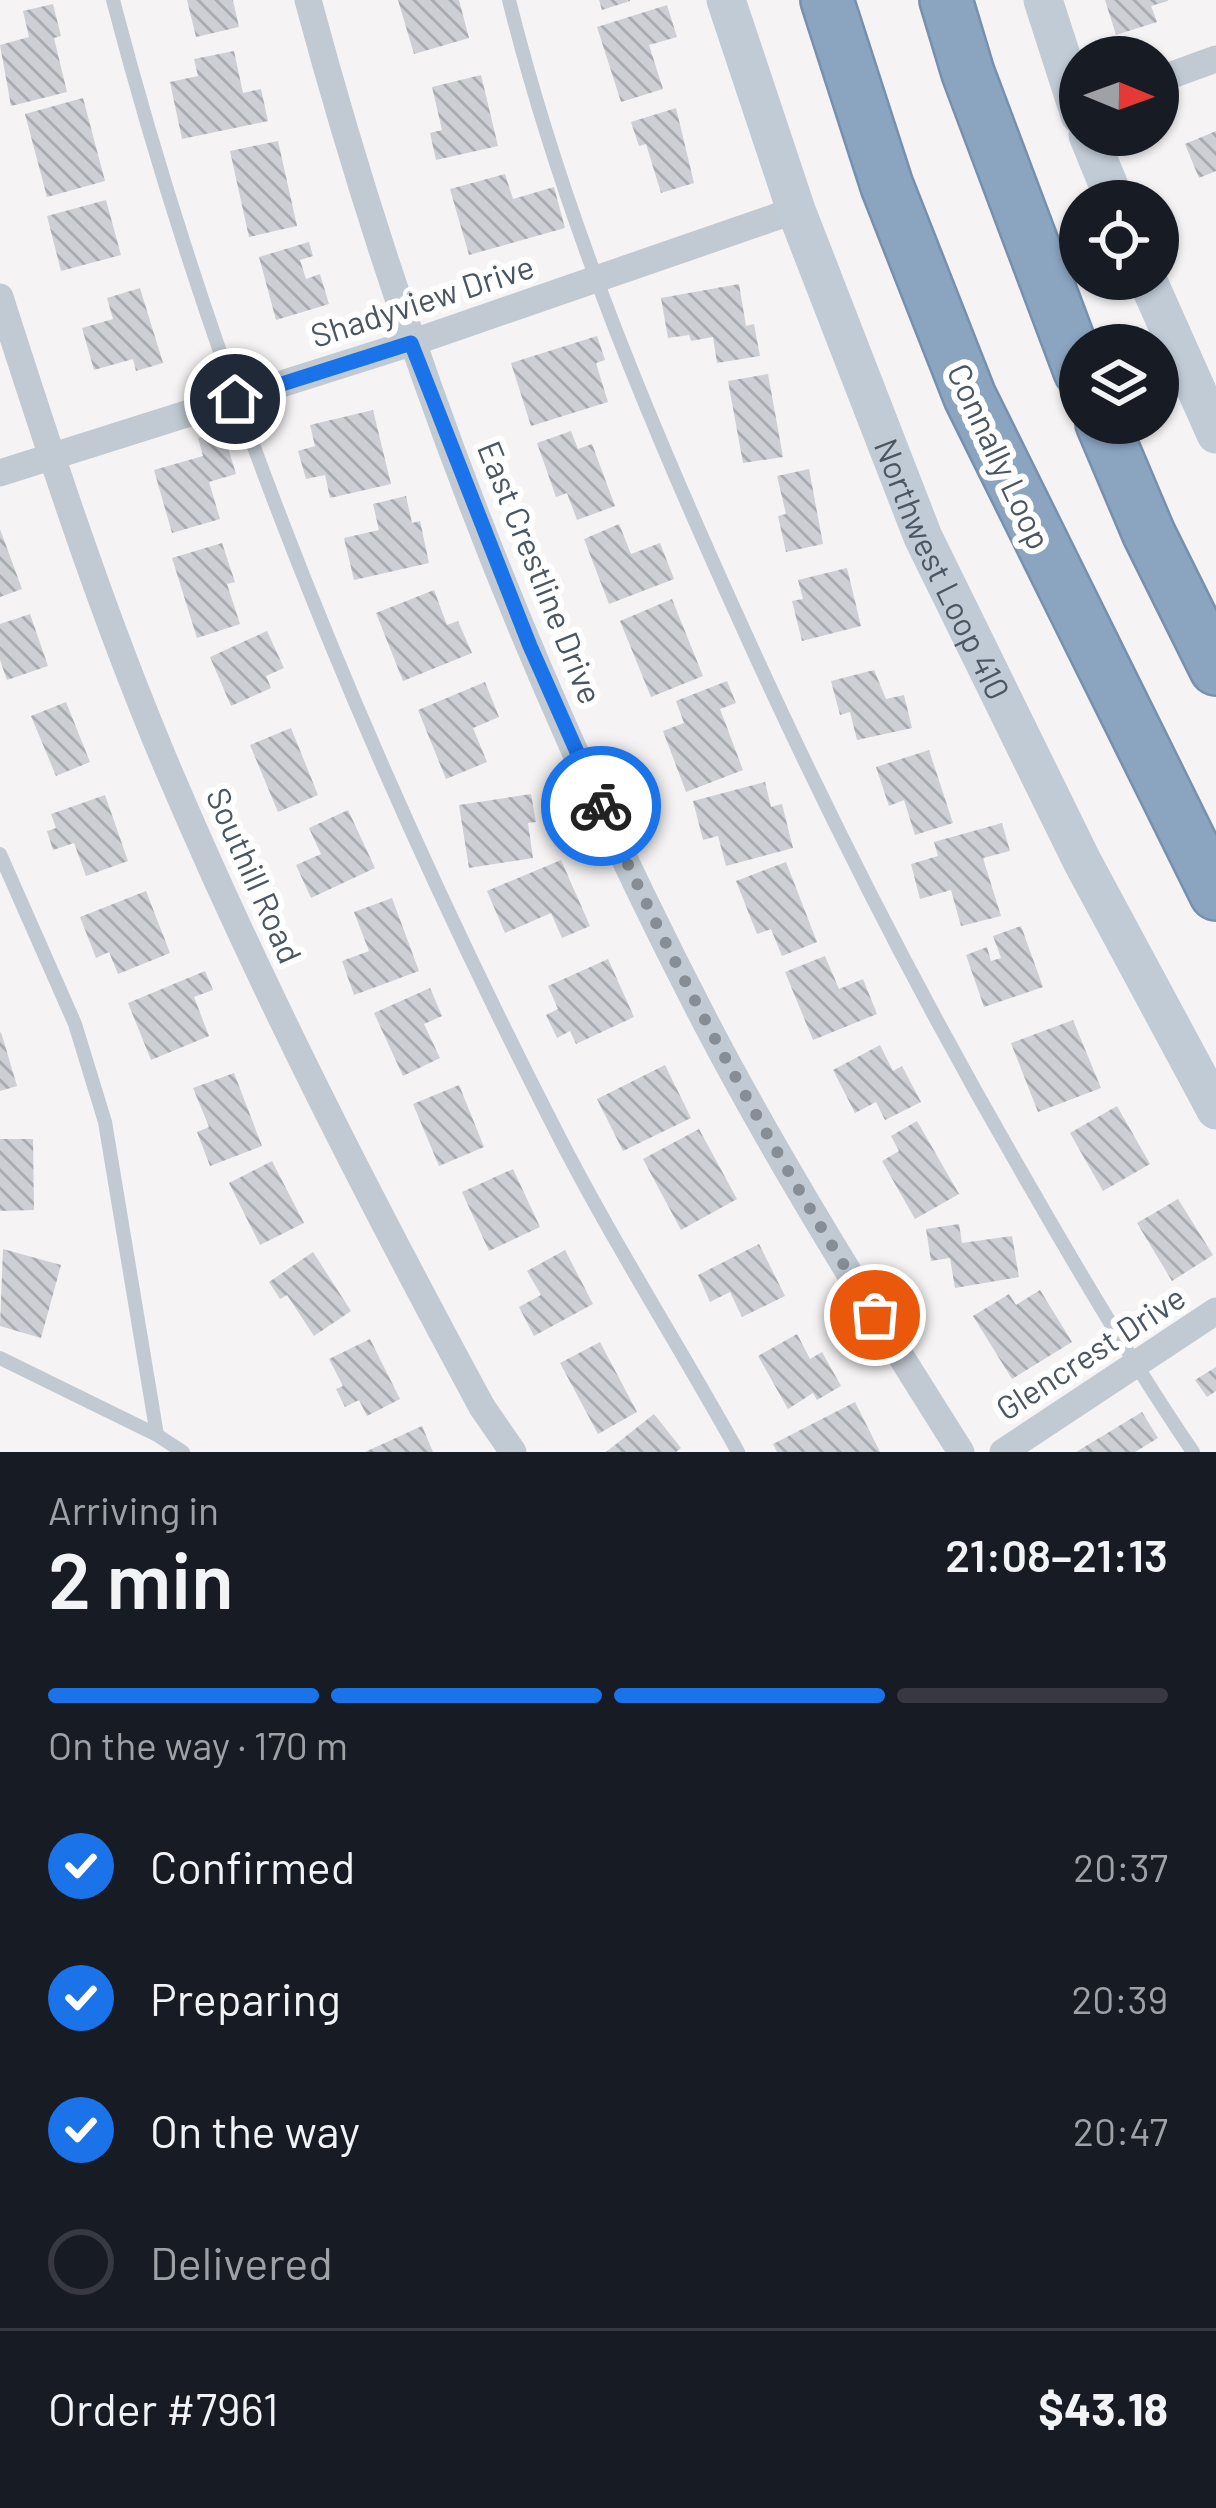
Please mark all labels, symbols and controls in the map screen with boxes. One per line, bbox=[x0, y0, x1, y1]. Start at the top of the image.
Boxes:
north arrow bbox=[1059, 36, 1179, 156]
map controls bbox=[1059, 36, 1179, 444]
button: locate bbox=[1059, 180, 1179, 300]
street label: Shadyview Drive bbox=[305, 245, 539, 355]
button: layers bbox=[1059, 324, 1179, 444]
pin bbox=[184, 348, 286, 450]
street label: Connally Loop bbox=[940, 357, 1060, 555]
icon: home bbox=[202, 366, 268, 432]
street label: Northwest Loop 410 bbox=[867, 433, 1019, 706]
street label: East Crestline Drive bbox=[470, 435, 612, 709]
courier bbox=[541, 746, 661, 866]
icon: bike bbox=[568, 773, 634, 839]
street label: Southill Road bbox=[199, 781, 311, 969]
pin bbox=[824, 1264, 926, 1366]
street label: Glencrest Drive bbox=[988, 1276, 1192, 1428]
icon: bag bbox=[842, 1282, 908, 1348]
text: Arriving in bbox=[48, 1486, 219, 1533]
text: 21:08–21:13 bbox=[945, 1527, 1168, 1581]
text: 2 min bbox=[48, 1531, 234, 1625]
text: On the way · 170 m bbox=[48, 1721, 348, 1768]
icon: check bbox=[48, 1833, 114, 1899]
text: Confirmed bbox=[150, 1839, 355, 1893]
text: 20:37 bbox=[1073, 1843, 1168, 1890]
icon: check bbox=[48, 1965, 114, 2031]
text: Preparing bbox=[150, 1971, 341, 2025]
text: 20:39 bbox=[1071, 1975, 1168, 2022]
icon: check bbox=[48, 2097, 114, 2163]
text: On the way bbox=[150, 2103, 360, 2157]
text: 20:47 bbox=[1073, 2107, 1168, 2154]
text: Delivered bbox=[150, 2235, 333, 2289]
text: Order #7961 bbox=[48, 2381, 279, 2435]
text: $43.18 bbox=[1038, 2381, 1168, 2435]

